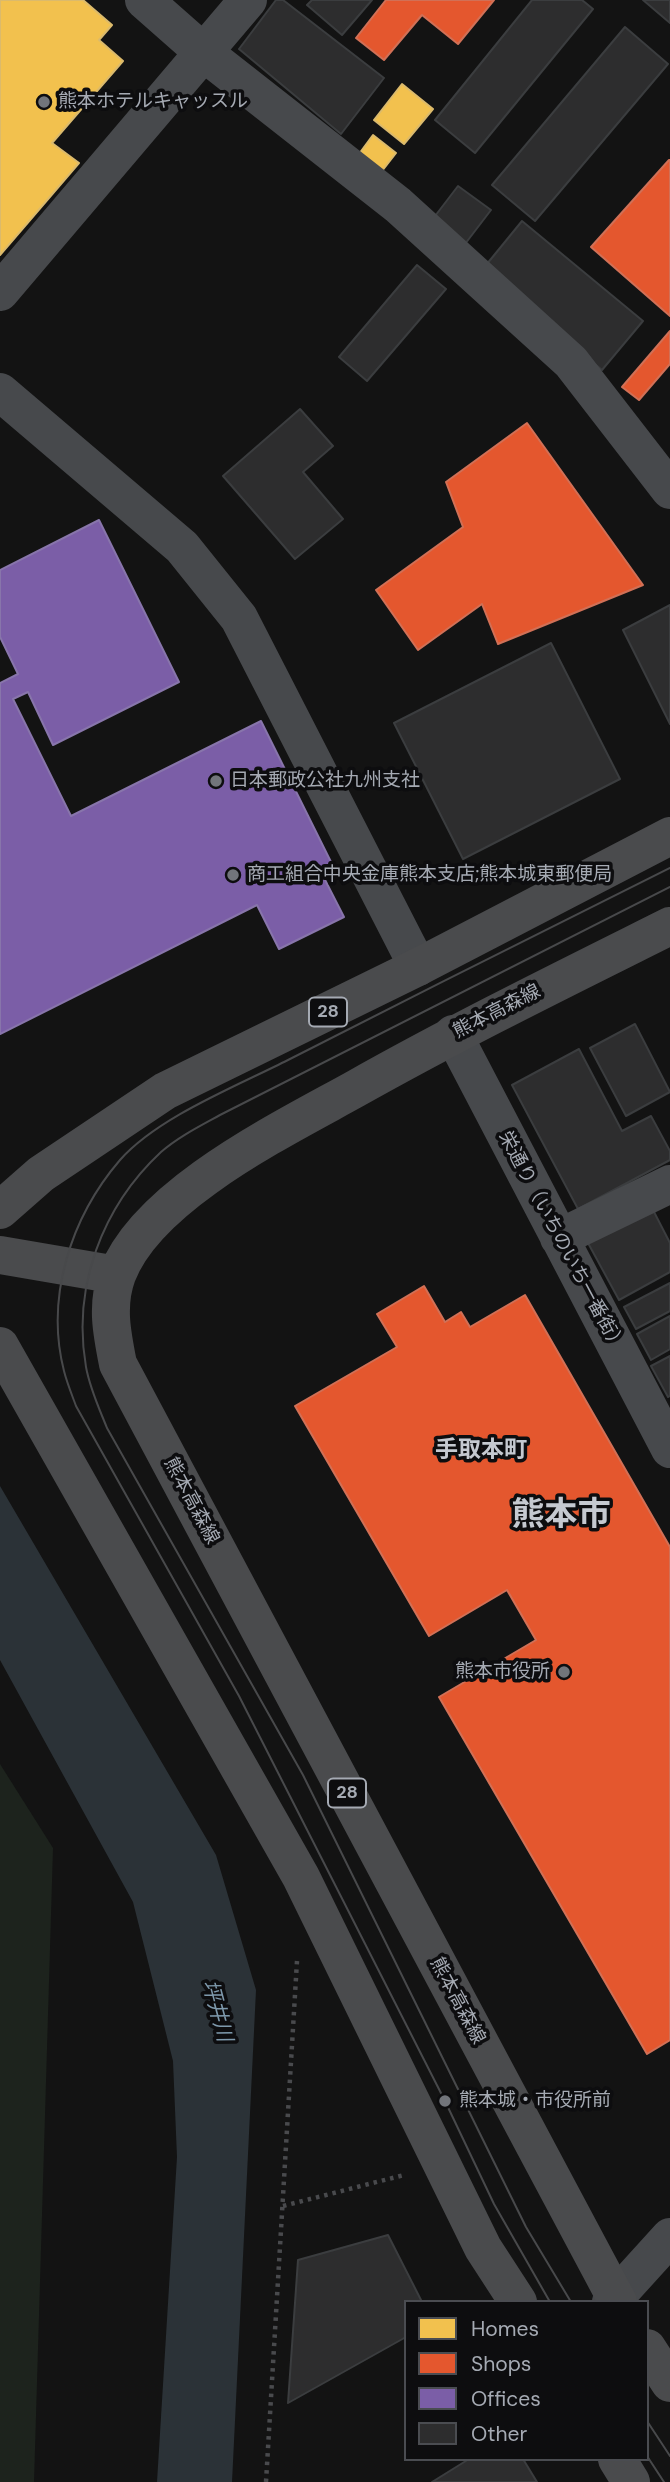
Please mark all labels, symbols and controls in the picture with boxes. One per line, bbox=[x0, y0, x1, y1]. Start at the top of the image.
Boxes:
place label: 熊本ホテルキャッスル bbox=[58, 91, 248, 113]
marker: 熊本ホテルキャッスル bbox=[36, 94, 52, 110]
place label: 日本郵政公社九州支社 bbox=[230, 770, 420, 792]
marker: 日本郵政公社九州支社 bbox=[208, 773, 224, 789]
place label: 商工組合中央金庫熊本支店;熊本城東郵便局 bbox=[247, 864, 612, 886]
marker: 商工組合中央金庫熊本支店;熊本城東郵便局 bbox=[225, 867, 241, 883]
street label: 熊本高森線 bbox=[450, 980, 544, 1044]
road number: 28 bbox=[309, 998, 347, 1027]
street label: 栄通り（いちのいち一番街） bbox=[493, 1128, 629, 1356]
district label: 手取本町 bbox=[435, 1437, 527, 1465]
street label: 熊本高森線 bbox=[159, 1454, 223, 1548]
district label: 熊本市 bbox=[512, 1496, 610, 1536]
place label: 熊本市役所 bbox=[455, 1661, 550, 1683]
marker: 熊本市役所 bbox=[556, 1664, 572, 1680]
road number: 28 bbox=[328, 1778, 366, 1808]
street label: 熊本高森線 bbox=[425, 1954, 489, 2048]
water label: 坪井川 bbox=[196, 1977, 236, 2045]
place label: 熊本城・市役所前 bbox=[459, 2090, 611, 2112]
marker: 熊本城・市役所前 bbox=[437, 2093, 453, 2109]
legend bbox=[404, 2300, 649, 2461]
text: Homes bbox=[471, 2315, 539, 2343]
text: Shops bbox=[471, 2350, 531, 2378]
text: Offices bbox=[471, 2385, 541, 2413]
text: Other bbox=[471, 2420, 527, 2448]

